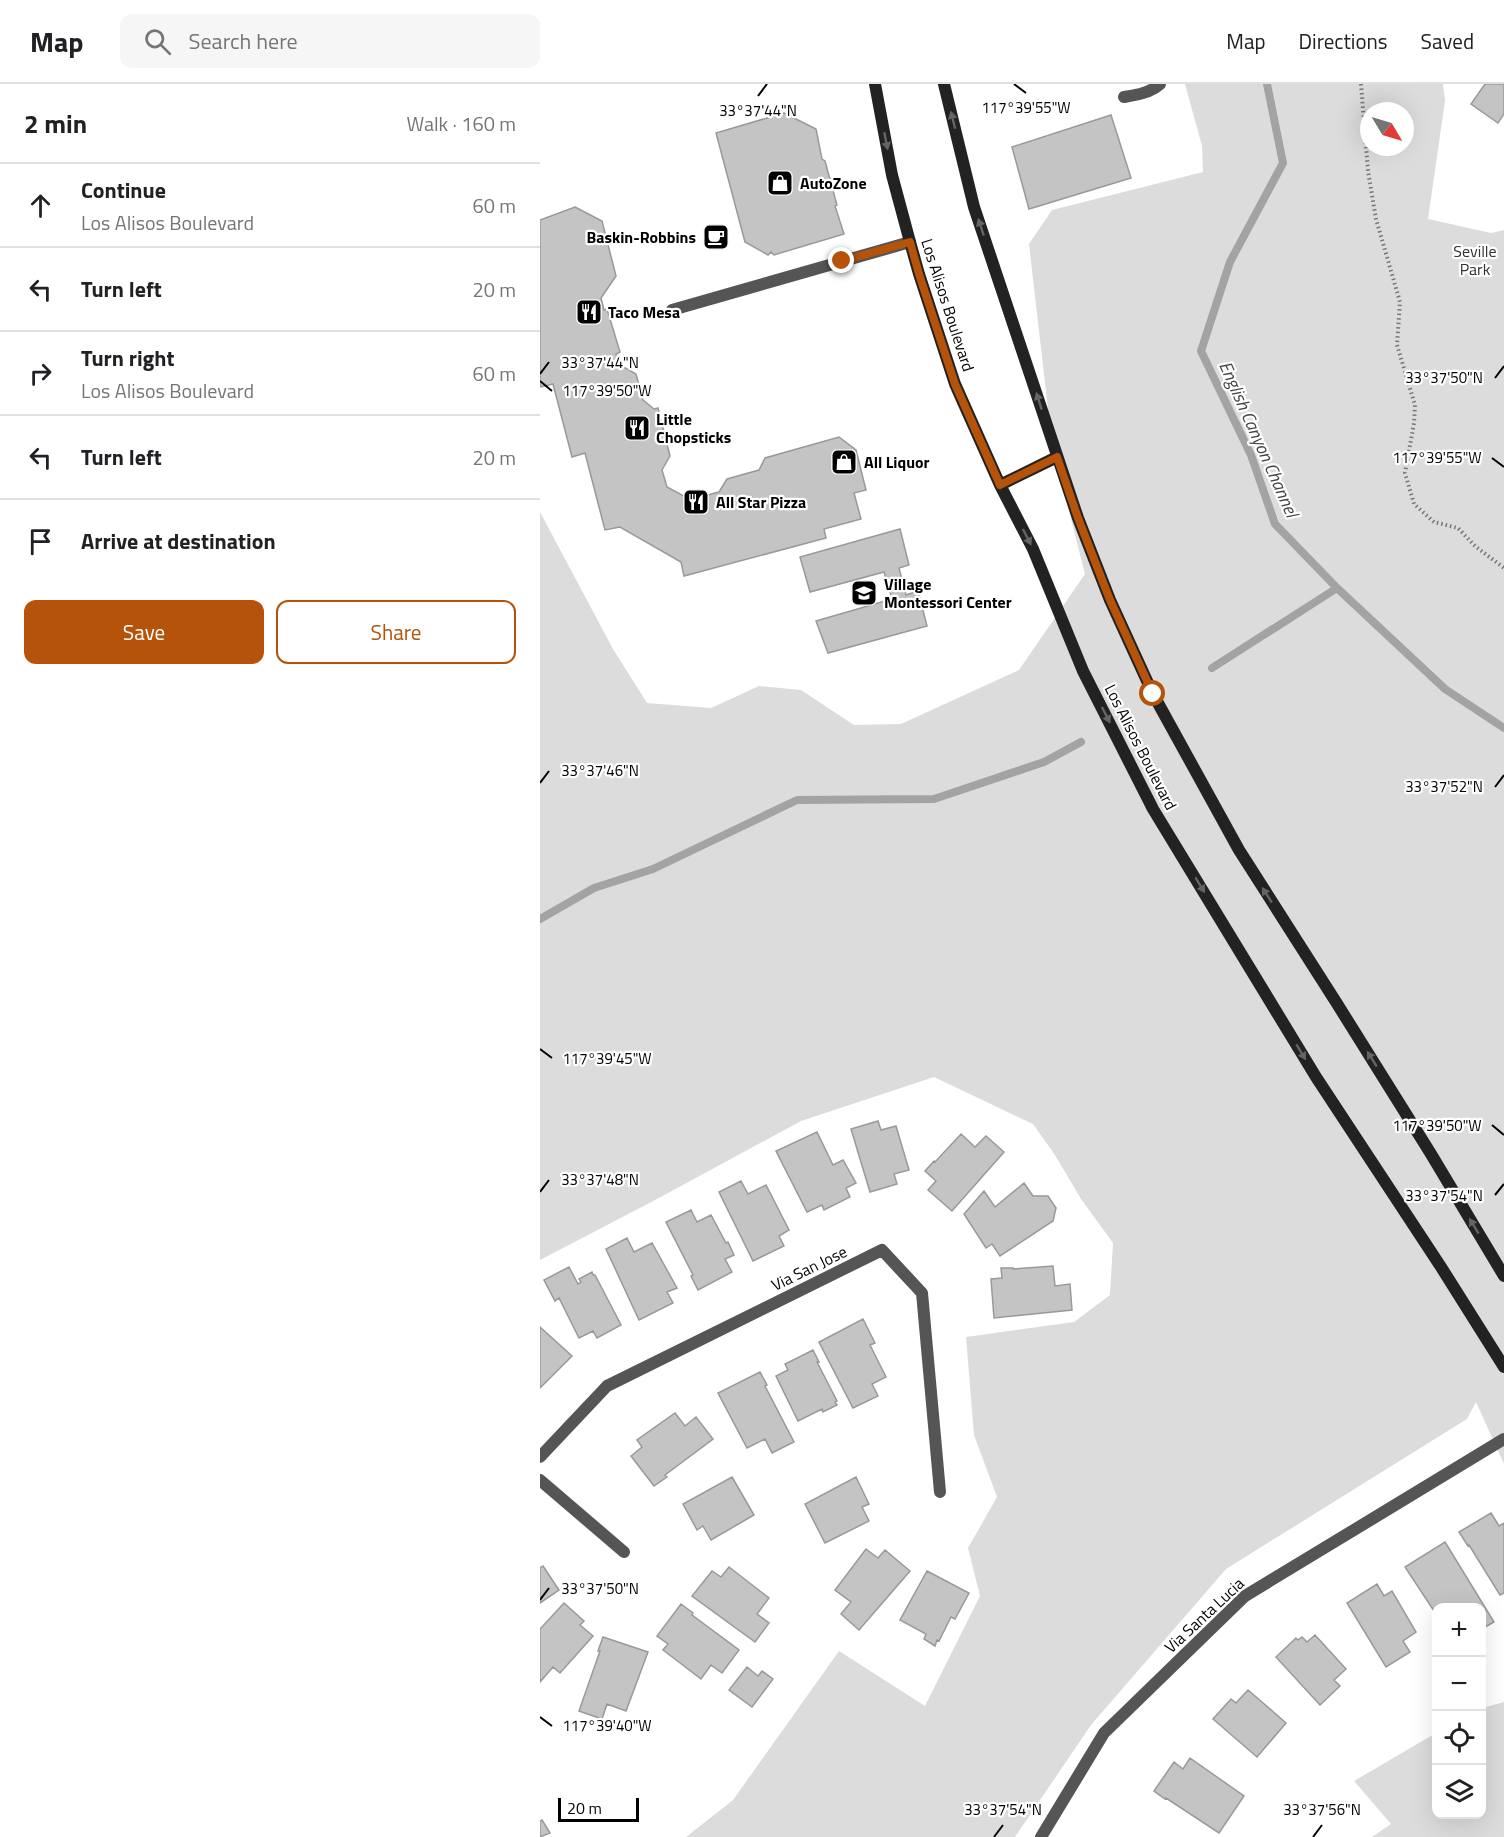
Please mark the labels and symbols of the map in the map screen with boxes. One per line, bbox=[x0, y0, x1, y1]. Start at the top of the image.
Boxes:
text: 117°39'55"W bbox=[981, 96, 1071, 119]
text: 33°37'44"N bbox=[719, 99, 797, 122]
north arrow bbox=[1360, 102, 1414, 156]
one-way arrow bbox=[948, 110, 957, 129]
one-way arrow bbox=[882, 132, 891, 151]
shop icon: AutoZone bbox=[765, 168, 795, 198]
place label: AutoZone bbox=[800, 171, 867, 195]
one-way arrow bbox=[975, 218, 985, 236]
cafe icon: Baskin-Robbins bbox=[701, 222, 731, 252]
place label: Baskin-Robbins bbox=[587, 225, 696, 249]
street label: Los Alisos Boulevard bbox=[915, 235, 981, 375]
park label: Seville Park bbox=[1453, 239, 1497, 281]
route end bbox=[828, 247, 854, 273]
restaurant icon: Taco Mesa bbox=[574, 297, 604, 327]
place label: Taco Mesa bbox=[608, 300, 680, 324]
text: 33°37'44"N bbox=[561, 351, 639, 374]
water label: English Canyon Channel bbox=[1212, 357, 1306, 523]
text: 33°37'50"N bbox=[1405, 366, 1483, 389]
text: 117°39'50"W bbox=[562, 379, 652, 402]
one-way arrow bbox=[1033, 392, 1043, 410]
place label: Little Chopsticks bbox=[656, 407, 731, 449]
restaurant icon: Little Chopsticks bbox=[622, 413, 652, 443]
text: 117°39'55"W bbox=[1392, 446, 1482, 469]
shop icon: All Liquor bbox=[829, 447, 859, 477]
place label: All Liquor bbox=[864, 450, 930, 474]
restaurant icon: All Star Pizza bbox=[681, 487, 711, 517]
place label: All Star Pizza bbox=[716, 490, 806, 514]
one-way arrow bbox=[1021, 528, 1031, 546]
place label: Village Montessori Center bbox=[884, 572, 1012, 614]
school or university icon: Village Montessori Center bbox=[849, 578, 879, 608]
street label: Los Alisos Boulevard bbox=[1099, 680, 1183, 814]
route start bbox=[1139, 680, 1165, 706]
one-way arrow bbox=[1101, 707, 1110, 724]
text: 33°37'46"N bbox=[561, 759, 639, 782]
text: 33°37'52"N bbox=[1405, 775, 1483, 798]
one-way arrow bbox=[1195, 877, 1206, 893]
one-way arrow bbox=[1262, 886, 1273, 903]
one-way arrow bbox=[1296, 1044, 1307, 1060]
text: 117°39'45"W bbox=[562, 1047, 652, 1070]
one-way arrow bbox=[1367, 1051, 1378, 1067]
text: 117°39'50"W bbox=[1392, 1114, 1482, 1137]
text: 33°37'48"N bbox=[561, 1168, 639, 1191]
text: 33°37'54"N bbox=[1405, 1184, 1483, 1207]
one-way arrow bbox=[1468, 1218, 1479, 1234]
street label: Via San Jose bbox=[767, 1239, 851, 1297]
street label: Via Santa Lucia bbox=[1159, 1572, 1249, 1658]
text: 33°37'50"N bbox=[561, 1577, 639, 1600]
text: 117°39'40"W bbox=[562, 1714, 652, 1737]
scale bar bbox=[558, 1795, 639, 1822]
text: 33°37'54"N bbox=[964, 1798, 1042, 1821]
text: 33°37'56"N bbox=[1283, 1798, 1361, 1821]

